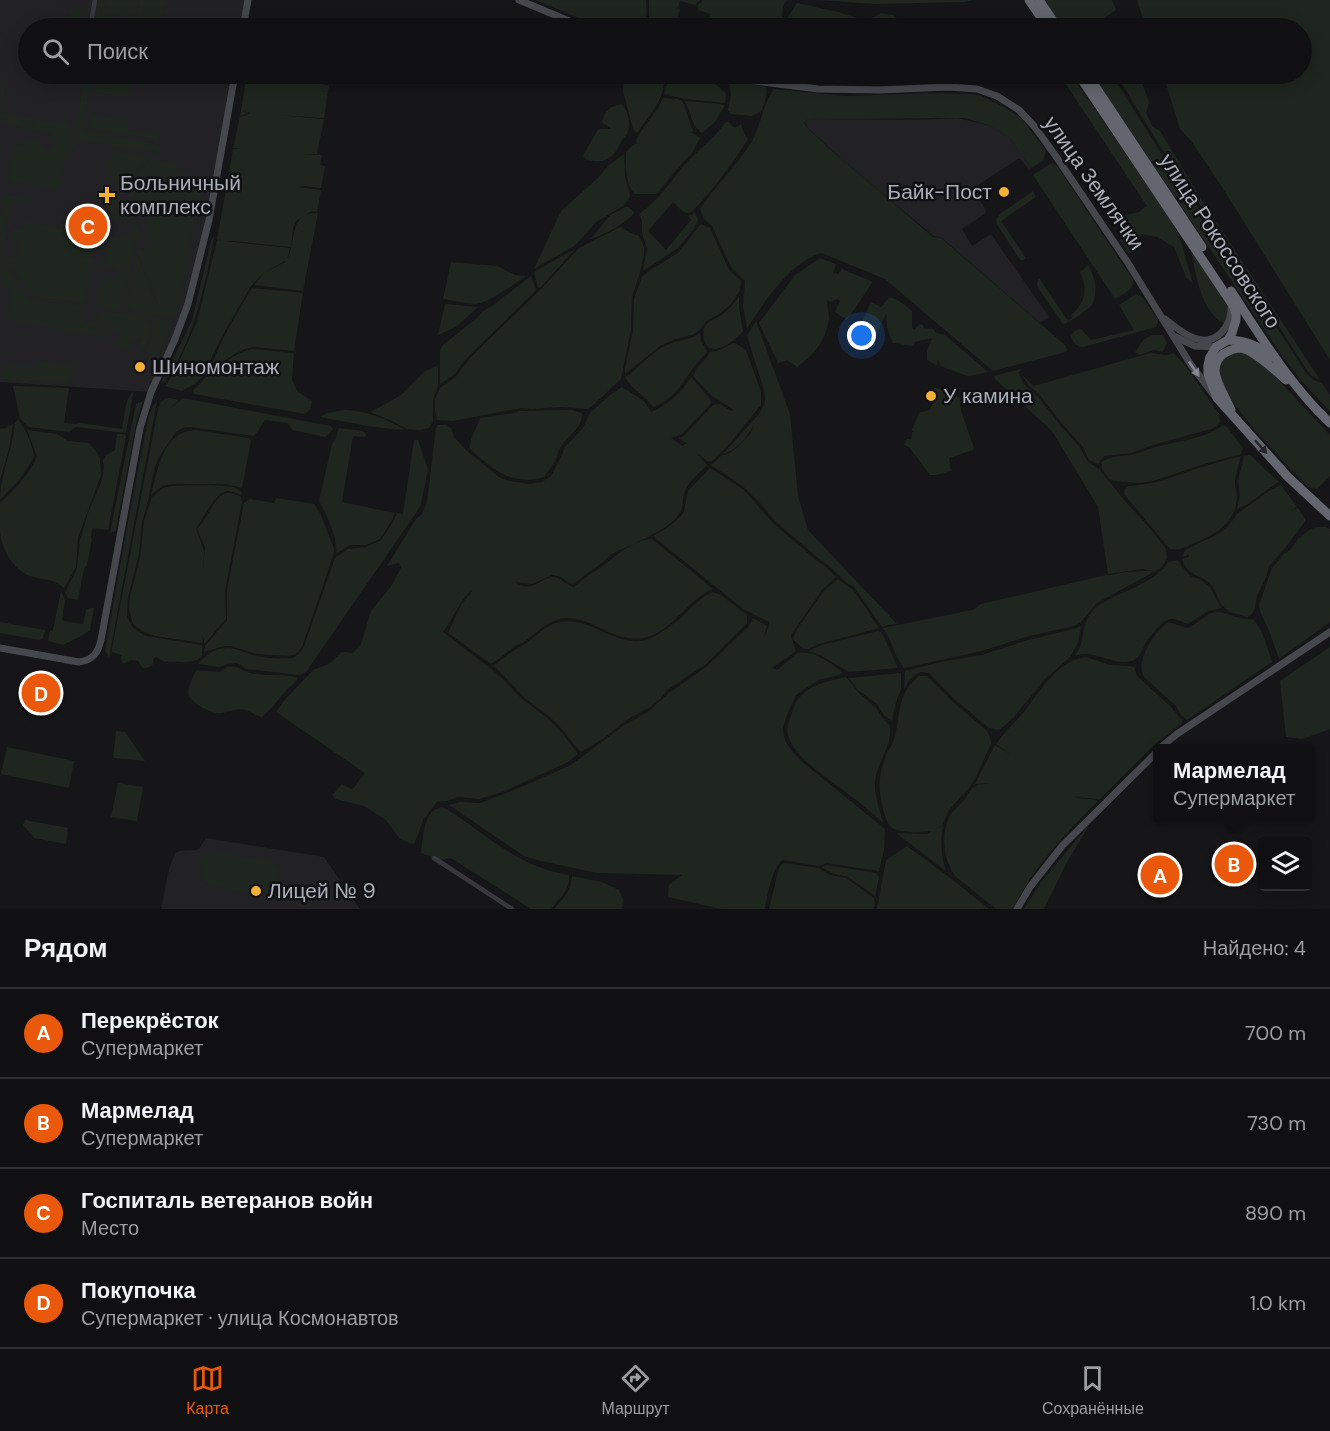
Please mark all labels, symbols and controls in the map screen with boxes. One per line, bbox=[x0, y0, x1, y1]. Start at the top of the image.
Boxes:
search box bbox=[18, 18, 1312, 84]
icon: search bbox=[39, 35, 72, 68]
text: Поиск bbox=[87, 37, 148, 66]
street label: улица Землячки bbox=[1037, 110, 1151, 256]
street label: улица Рокоссовского bbox=[1153, 148, 1287, 334]
place label: Больничный комплекс bbox=[120, 169, 241, 221]
place label: Байк-Пост bbox=[887, 178, 992, 206]
marker: Байк-Пост bbox=[997, 185, 1011, 199]
marker: Больничный комплекс bbox=[98, 186, 116, 204]
pin: C bbox=[68, 204, 107, 248]
your location bbox=[847, 321, 876, 350]
place label: Шиномонтаж bbox=[152, 353, 279, 381]
marker: Шиномонтаж bbox=[133, 360, 147, 374]
one-way arrow bbox=[1189, 360, 1200, 377]
place label: У камина bbox=[943, 382, 1033, 410]
marker: У камина bbox=[924, 389, 938, 403]
one-way arrow bbox=[1254, 440, 1268, 455]
pin: D bbox=[22, 670, 60, 716]
popup bbox=[1153, 744, 1315, 822]
text: Мармелад bbox=[1173, 756, 1286, 785]
text: Супермаркет bbox=[1173, 785, 1295, 811]
map controls bbox=[1258, 837, 1312, 891]
button: layers bbox=[1258, 837, 1312, 891]
pin: B bbox=[1214, 842, 1254, 886]
pin: A bbox=[1140, 852, 1180, 898]
place label: Лицей № 9 bbox=[268, 877, 376, 905]
marker: Лицей № 9 bbox=[249, 884, 263, 898]
text: Рядом bbox=[24, 931, 107, 965]
text: Найдено: 4 bbox=[1203, 935, 1306, 961]
text: Перекрёсток bbox=[81, 1006, 219, 1035]
text: A bbox=[36, 1020, 51, 1046]
text: 700 m bbox=[1245, 1020, 1306, 1046]
text: Супермаркет bbox=[81, 1035, 203, 1061]
text: Мармелад bbox=[81, 1096, 194, 1125]
text: B bbox=[37, 1110, 50, 1136]
text: 730 m bbox=[1247, 1110, 1306, 1136]
text: Супермаркет bbox=[81, 1125, 203, 1151]
text: Госпиталь ветеранов войн bbox=[81, 1186, 373, 1215]
text: C bbox=[36, 1200, 51, 1226]
text: 890 m bbox=[1245, 1200, 1306, 1226]
text: Место bbox=[81, 1215, 139, 1241]
text: Покупочка bbox=[81, 1276, 196, 1305]
text: D bbox=[36, 1290, 51, 1316]
text: 1.0 km bbox=[1250, 1290, 1306, 1316]
text: Супермаркет · улица Космонавтов bbox=[81, 1305, 399, 1331]
tab: Карта bbox=[186, 1362, 229, 1419]
tab: Маршрут bbox=[601, 1362, 670, 1419]
tab: Сохранённые bbox=[1042, 1362, 1144, 1419]

